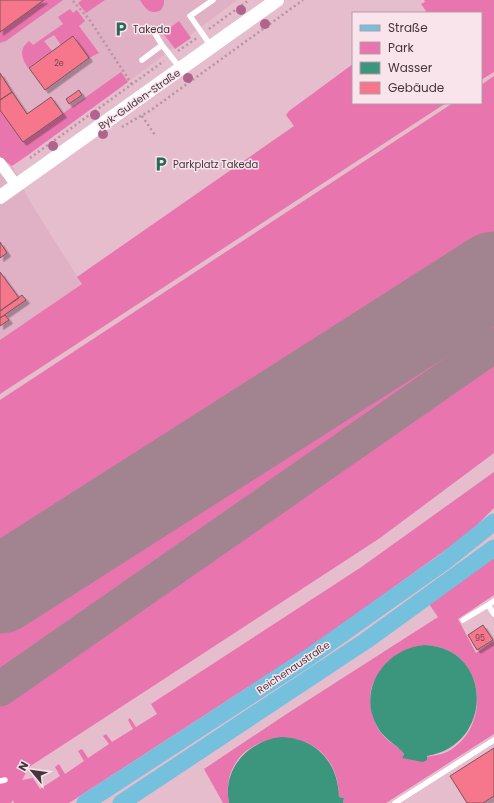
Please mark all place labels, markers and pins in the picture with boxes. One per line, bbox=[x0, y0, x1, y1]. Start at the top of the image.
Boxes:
parking icon: Takeda bbox=[112, 20, 130, 38]
place label: Takeda bbox=[133, 22, 170, 37]
parking icon: Parkplatz Takeda bbox=[152, 155, 170, 173]
place label: Parkplatz Takeda bbox=[173, 157, 258, 172]

